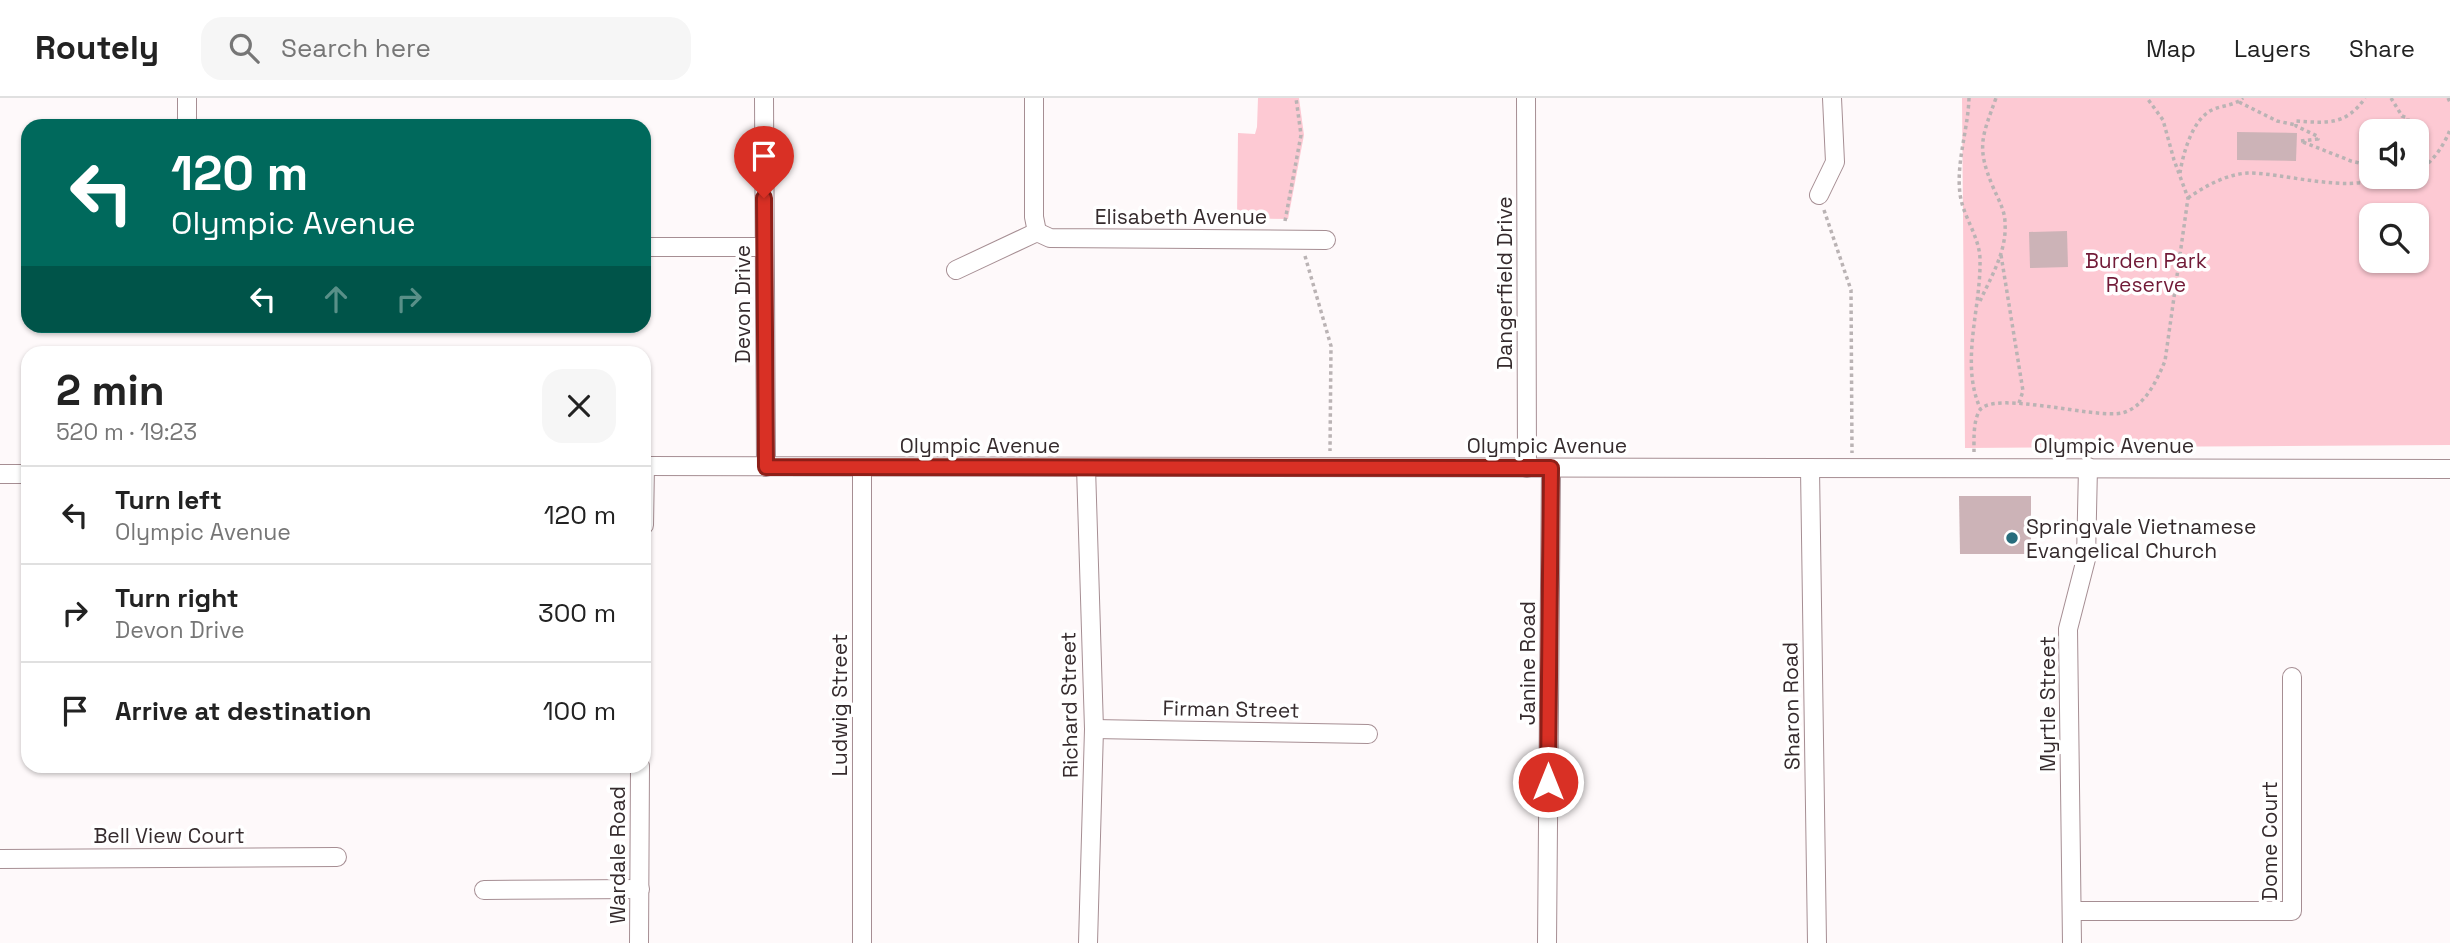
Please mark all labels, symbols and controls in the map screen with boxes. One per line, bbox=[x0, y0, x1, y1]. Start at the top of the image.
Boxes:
search box bbox=[201, 17, 691, 80]
text: Routely bbox=[35, 27, 159, 69]
icon: search bbox=[225, 29, 263, 67]
text: Search here bbox=[281, 31, 431, 65]
text: Map bbox=[2146, 33, 2196, 64]
text: Layers bbox=[2234, 33, 2311, 64]
text: Share bbox=[2349, 33, 2415, 64]
map controls bbox=[2359, 119, 2429, 273]
button: sound bbox=[2359, 119, 2429, 189]
pin bbox=[734, 126, 794, 198]
icon: arrive bbox=[745, 137, 783, 175]
text: 120 m bbox=[171, 142, 308, 204]
icon: left bbox=[56, 147, 147, 238]
street label: Dangerfield Drive bbox=[1491, 196, 1518, 370]
text: Olympic Avenue bbox=[171, 203, 416, 243]
street label: Elisabeth Avenue bbox=[1095, 203, 1267, 230]
button: search bbox=[2359, 203, 2429, 273]
street label: Devon Drive bbox=[729, 245, 756, 363]
park label: Burden Park Reserve bbox=[2085, 247, 2207, 298]
icon: left bbox=[244, 280, 282, 318]
icon: ahead bbox=[317, 280, 355, 318]
icon: right bbox=[390, 280, 428, 318]
text: 2 min bbox=[56, 364, 165, 417]
button: close bbox=[542, 369, 616, 443]
text: 520 m · 19:23 bbox=[56, 417, 197, 447]
street label: Olympic Avenue bbox=[900, 432, 1060, 459]
street label: Olympic Avenue bbox=[1467, 432, 1627, 459]
street label: Olympic Avenue bbox=[2034, 432, 2194, 459]
text: Turn left bbox=[115, 483, 222, 517]
icon: left bbox=[56, 496, 94, 534]
text: 120 m bbox=[544, 498, 616, 532]
place label: Springvale Vietnamese Evangelical Church bbox=[2026, 513, 2256, 564]
text: Olympic Avenue bbox=[115, 517, 291, 547]
marker: Springvale Vietnamese Evangelical Church bbox=[2004, 530, 2020, 546]
text: Turn right bbox=[115, 581, 239, 615]
icon: right bbox=[56, 594, 94, 632]
text: 300 m bbox=[538, 596, 616, 630]
street label: Janine Road bbox=[1514, 601, 1541, 725]
text: Devon Drive bbox=[115, 615, 245, 645]
street label: Richard Street bbox=[1054, 632, 1084, 778]
street label: Ludwig Street bbox=[826, 634, 853, 776]
street label: Myrtle Street bbox=[2034, 636, 2061, 772]
street label: Sharon Road bbox=[1776, 642, 1806, 770]
icon: arrive bbox=[56, 692, 94, 730]
text: Arrive at destination bbox=[115, 694, 372, 728]
text: 100 m bbox=[543, 694, 616, 728]
street label: Firman Street bbox=[1162, 694, 1300, 724]
position arrow bbox=[1511, 745, 1585, 819]
street label: Dome Court bbox=[2256, 781, 2283, 901]
street label: Wardale Road bbox=[604, 786, 631, 924]
street label: Bell View Court bbox=[93, 822, 245, 849]

